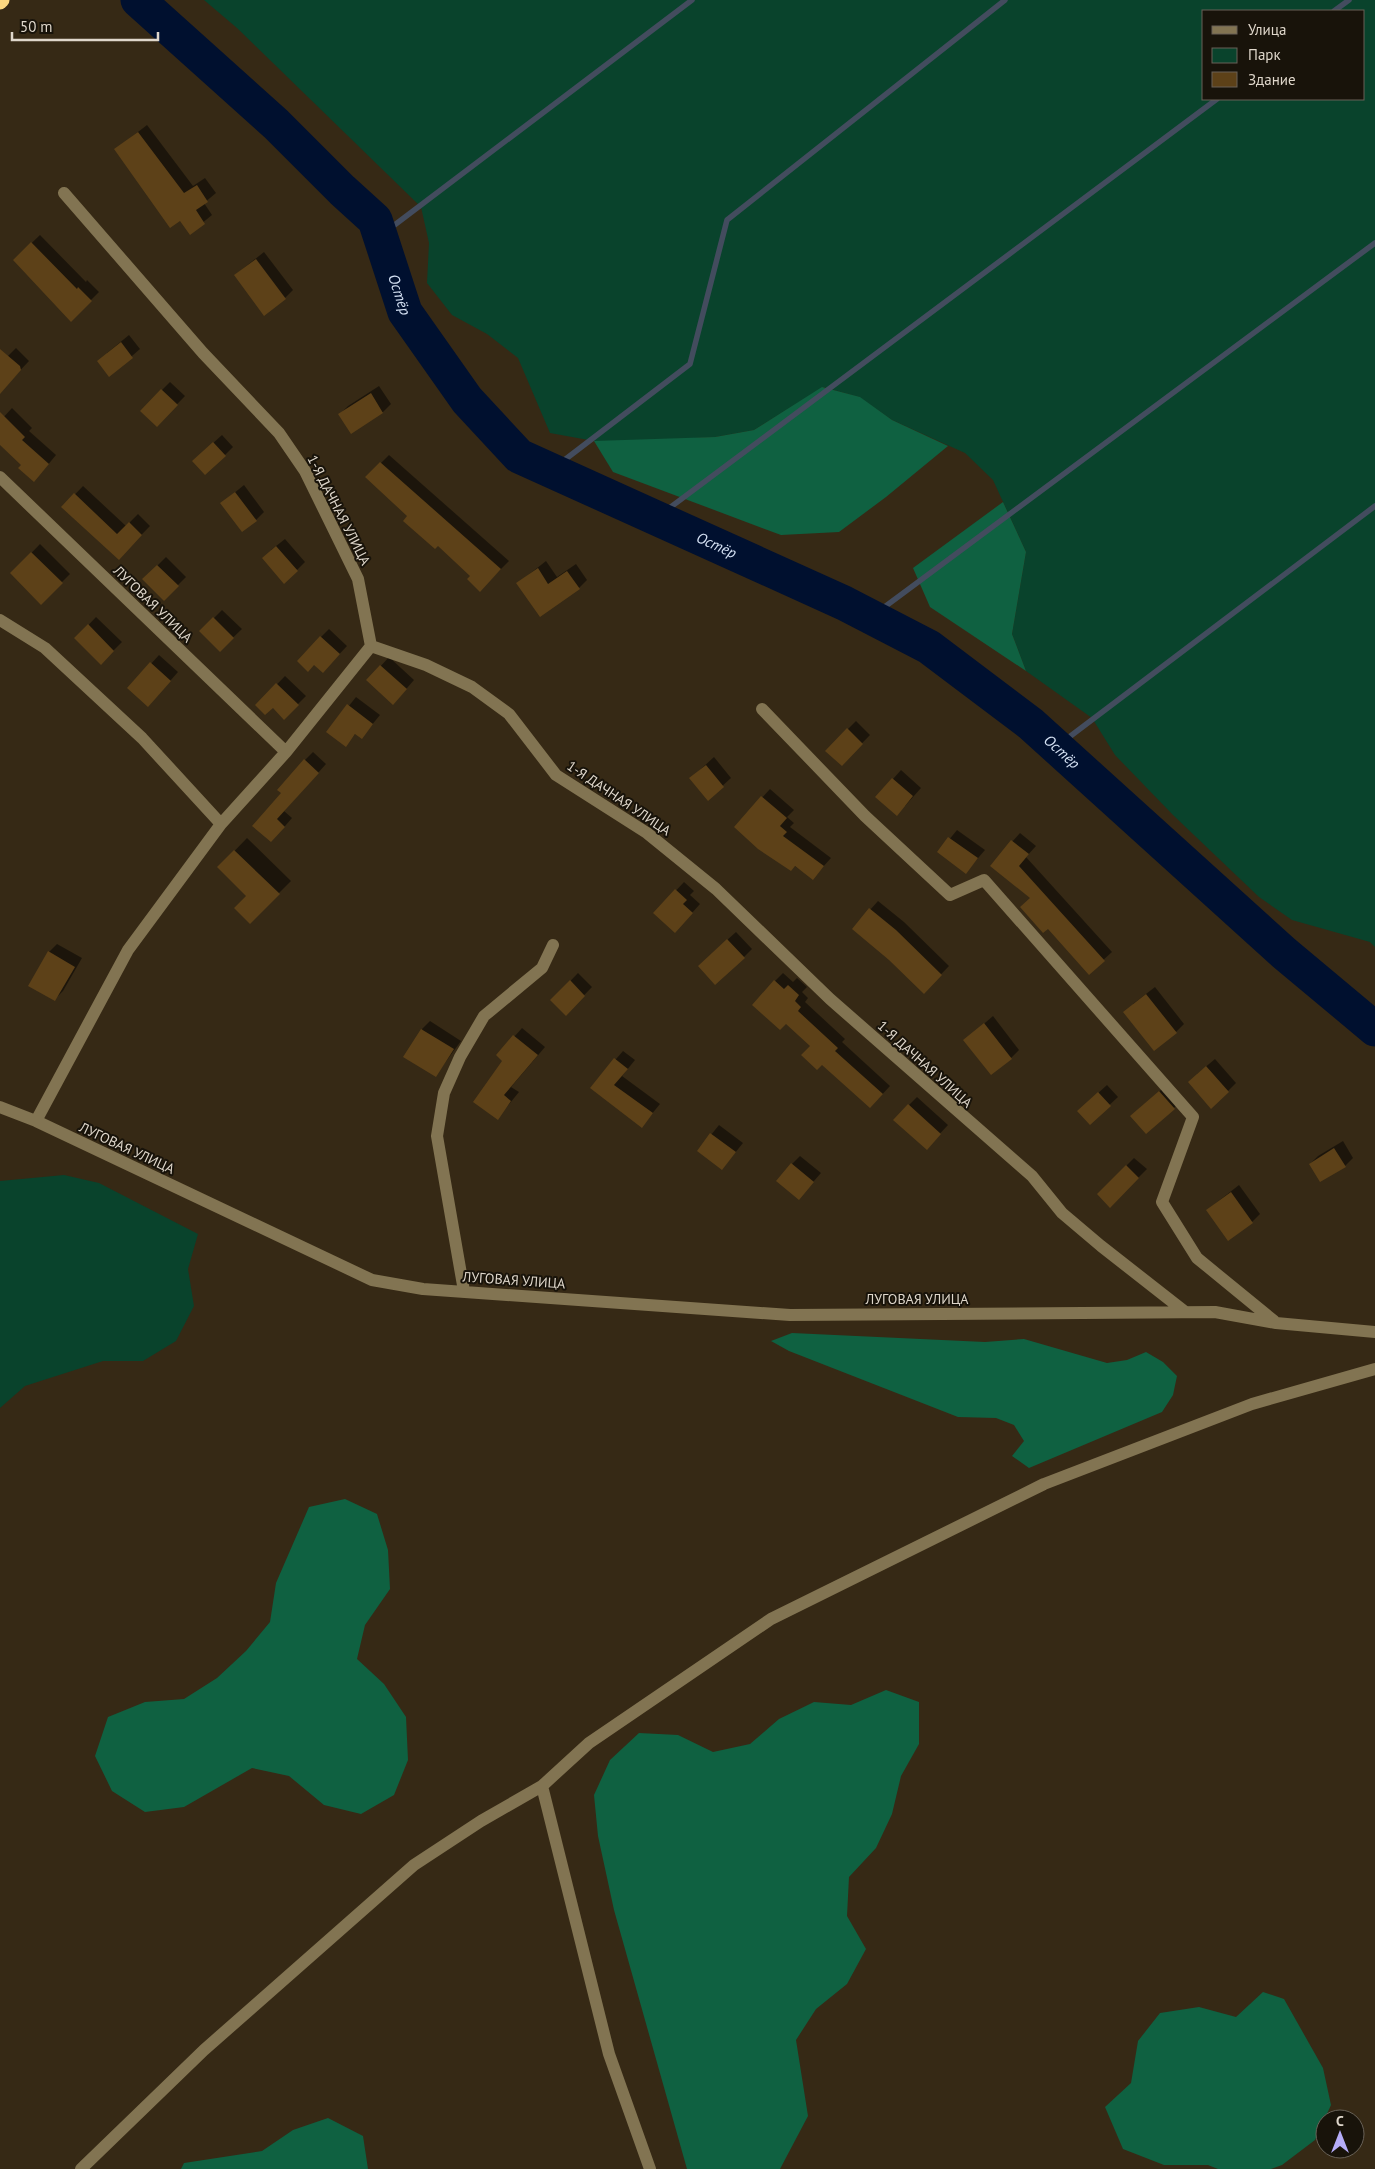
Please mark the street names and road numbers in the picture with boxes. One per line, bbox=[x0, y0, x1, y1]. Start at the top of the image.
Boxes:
street label: 1-Я ДАЧНАЯ УЛИЦА bbox=[303, 452, 375, 569]
street label: ЛУГОВАЯ УЛИЦА bbox=[109, 561, 197, 647]
street label: 1-Я ДАЧНАЯ УЛИЦА bbox=[564, 757, 675, 840]
street label: 1-Я ДАЧНАЯ УЛИЦА bbox=[874, 1017, 977, 1112]
street label: ЛУГОВАЯ УЛИЦА bbox=[76, 1118, 178, 1178]
street label: ЛУГОВАЯ УЛИЦА bbox=[461, 1267, 567, 1293]
street label: ЛУГОВАЯ УЛИЦА bbox=[865, 1290, 969, 1308]

